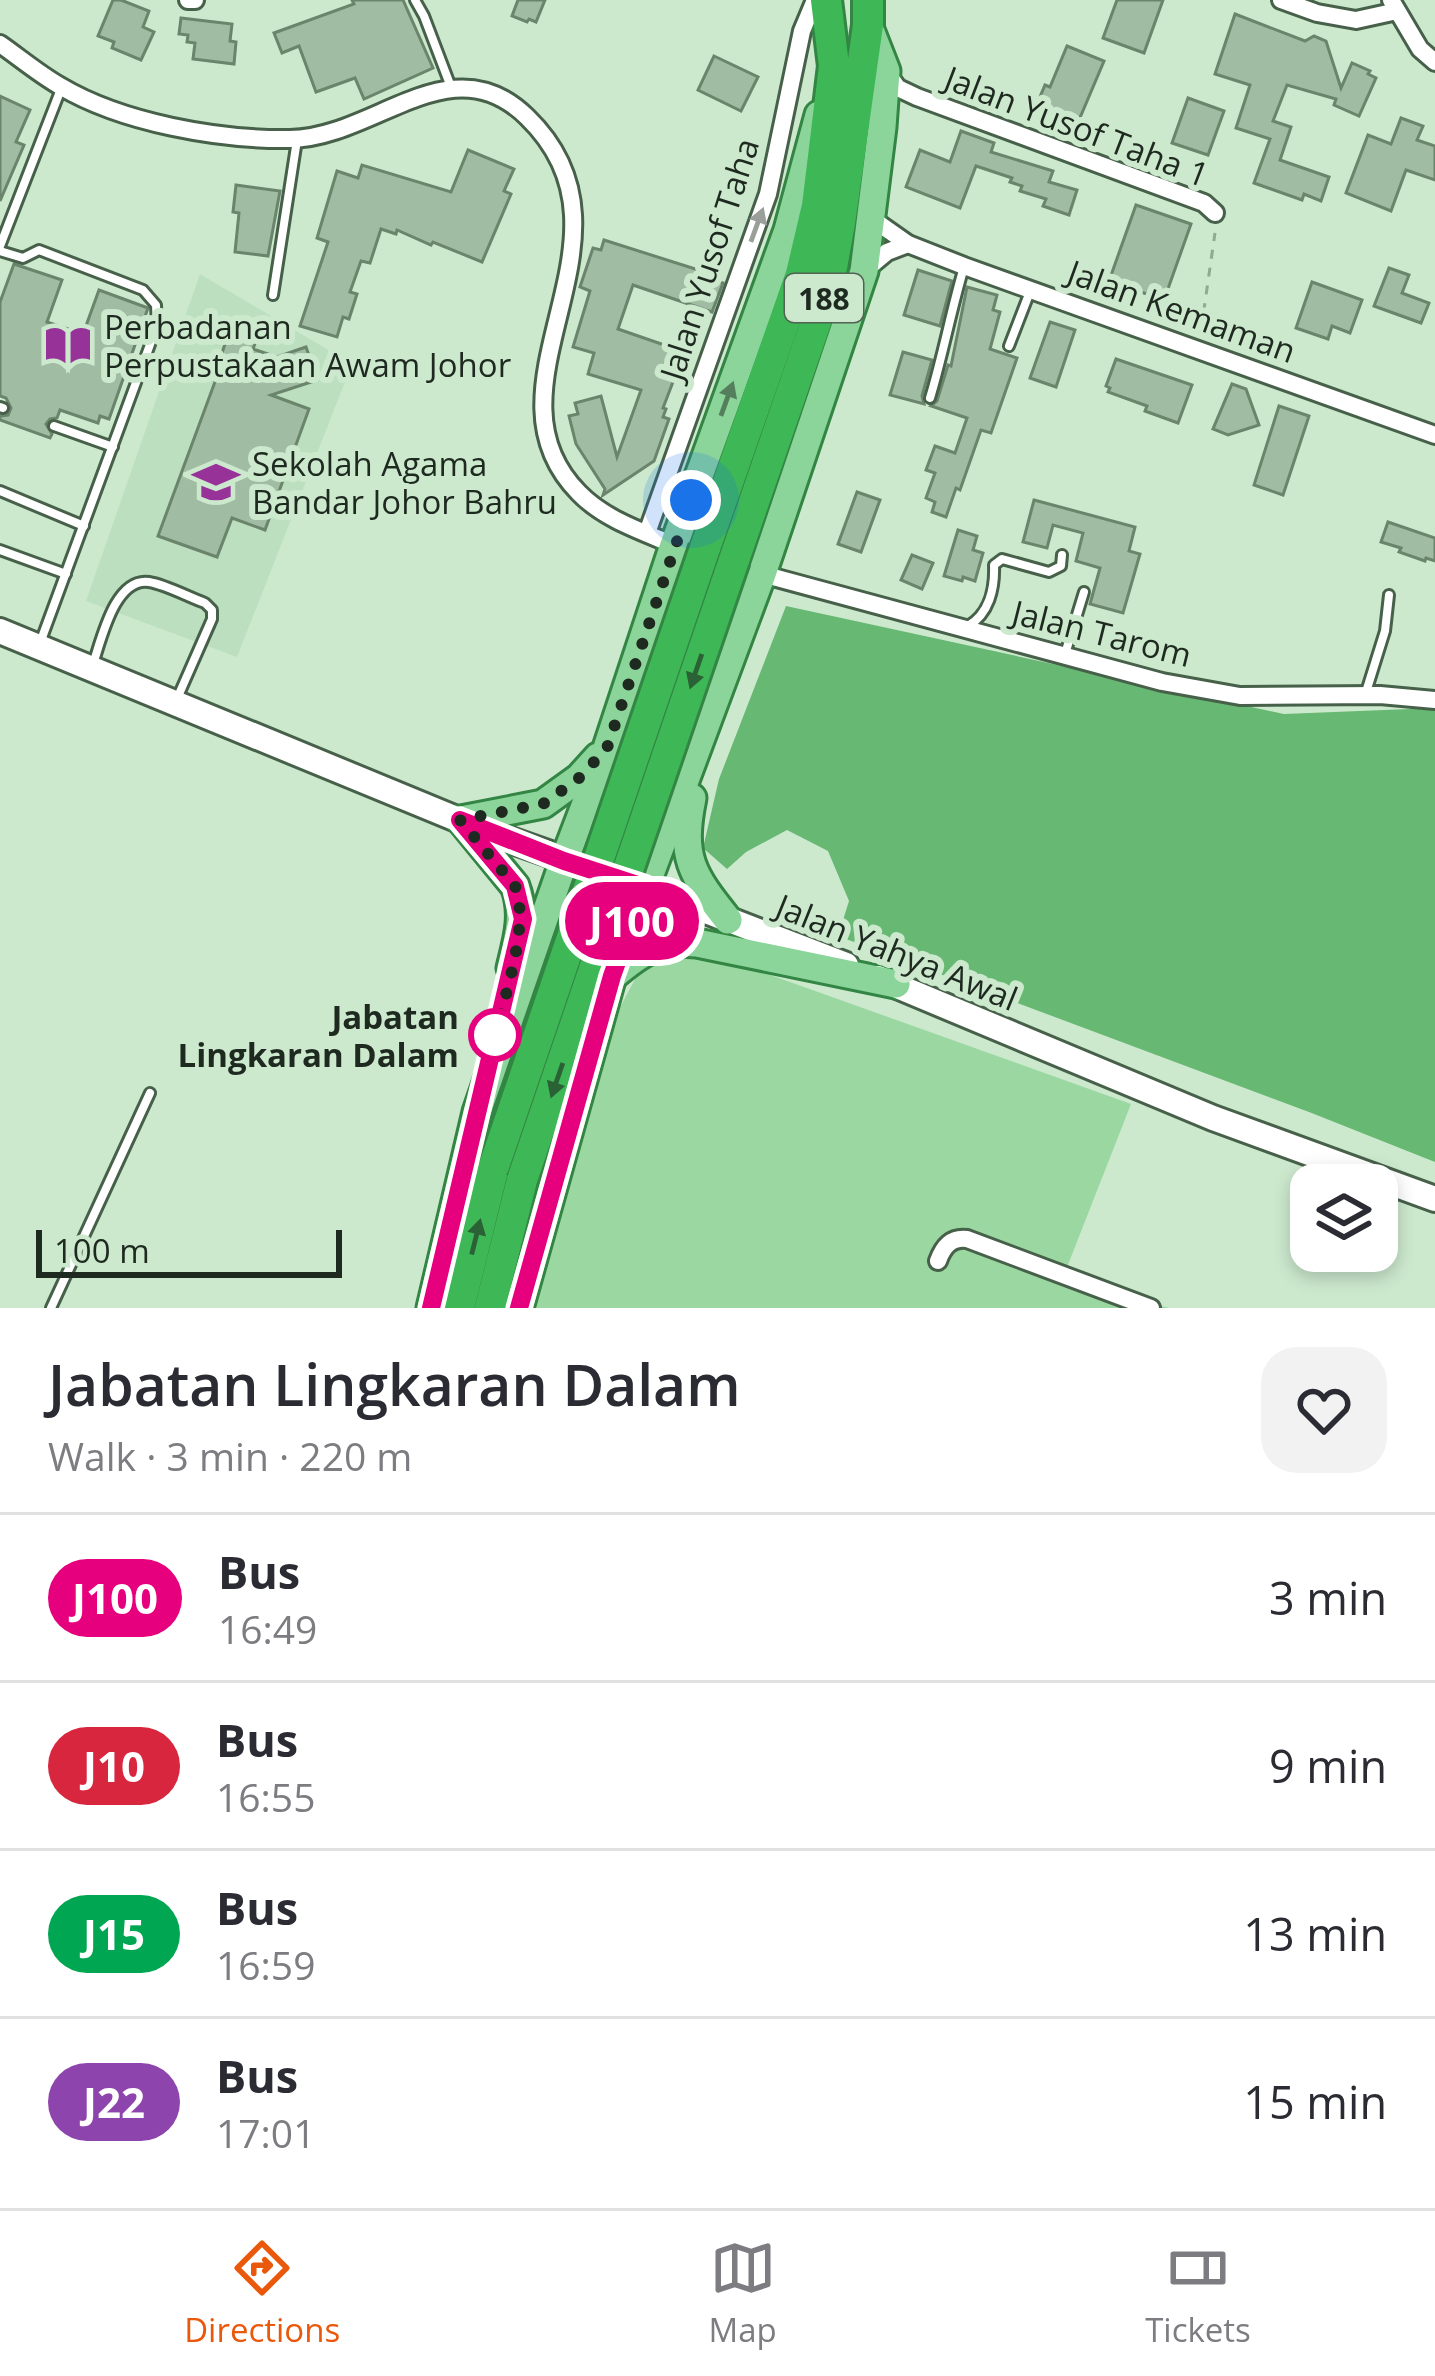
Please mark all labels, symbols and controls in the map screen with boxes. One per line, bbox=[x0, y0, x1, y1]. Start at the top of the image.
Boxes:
street label: Jalan Yusof Taha 1 bbox=[936, 54, 1215, 197]
street label: Jalan Yusof Taha bbox=[648, 132, 769, 389]
one-way arrow bbox=[749, 207, 767, 243]
street label: Jalan Kemaman bbox=[1059, 248, 1302, 373]
road number: 188 bbox=[785, 274, 863, 322]
place label: Perbadanan Perpustakaan Awam Johor bbox=[104, 304, 511, 387]
library icon: Perbadanan Perpustakaan Awam Johor bbox=[43, 320, 93, 370]
one-way arrow bbox=[719, 380, 737, 416]
place label: Sekolah Agama Bandar Johor Bahru bbox=[252, 441, 557, 524]
school or university icon: Sekolah Agama Bandar Johor Bahru bbox=[191, 457, 241, 507]
your location bbox=[661, 470, 721, 530]
street label: Jalan Tarom bbox=[1005, 588, 1196, 677]
one-way arrow bbox=[686, 653, 704, 689]
line badge: J100 bbox=[548, 882, 716, 960]
street label: Jalan Yahya Awal bbox=[767, 882, 1024, 1021]
text: J100 bbox=[589, 892, 675, 949]
place label: Jabatan Lingkaran Dalam bbox=[178, 994, 459, 1077]
marker: Jabatan Lingkaran Dalam bbox=[470, 1010, 520, 1060]
one-way arrow bbox=[546, 1062, 565, 1099]
map controls bbox=[1290, 1164, 1398, 1272]
button: layers bbox=[1290, 1164, 1398, 1272]
one-way arrow bbox=[468, 1218, 487, 1255]
scale bar bbox=[36, 1224, 342, 1277]
text: 100 m bbox=[54, 1228, 150, 1273]
text: Jabatan Lingkaran Dalam bbox=[48, 1345, 741, 1423]
button: heart bbox=[1261, 1347, 1387, 1473]
text: Walk · 3 min · 220 m bbox=[48, 1429, 412, 1482]
text: Bus bbox=[218, 1541, 300, 1602]
text: 3 min bbox=[1269, 1567, 1387, 1628]
text: J100 bbox=[72, 1569, 158, 1626]
text: 16:49 bbox=[218, 1602, 317, 1655]
text: Bus bbox=[216, 1709, 298, 1770]
text: 9 min bbox=[1269, 1735, 1387, 1796]
text: J10 bbox=[83, 1737, 145, 1794]
text: 16:55 bbox=[216, 1770, 315, 1823]
text: Bus bbox=[216, 1877, 298, 1938]
text: 13 min bbox=[1243, 1903, 1387, 1964]
text: J15 bbox=[83, 1905, 145, 1962]
text: 16:59 bbox=[216, 1938, 315, 1991]
text: Bus bbox=[216, 2045, 298, 2106]
text: 15 min bbox=[1243, 2071, 1387, 2132]
text: J22 bbox=[83, 2073, 145, 2130]
text: 17:01 bbox=[216, 2106, 315, 2159]
tab: Directions bbox=[184, 2235, 340, 2352]
tab: Map bbox=[709, 2235, 777, 2352]
tab: Tickets bbox=[1145, 2235, 1251, 2352]

